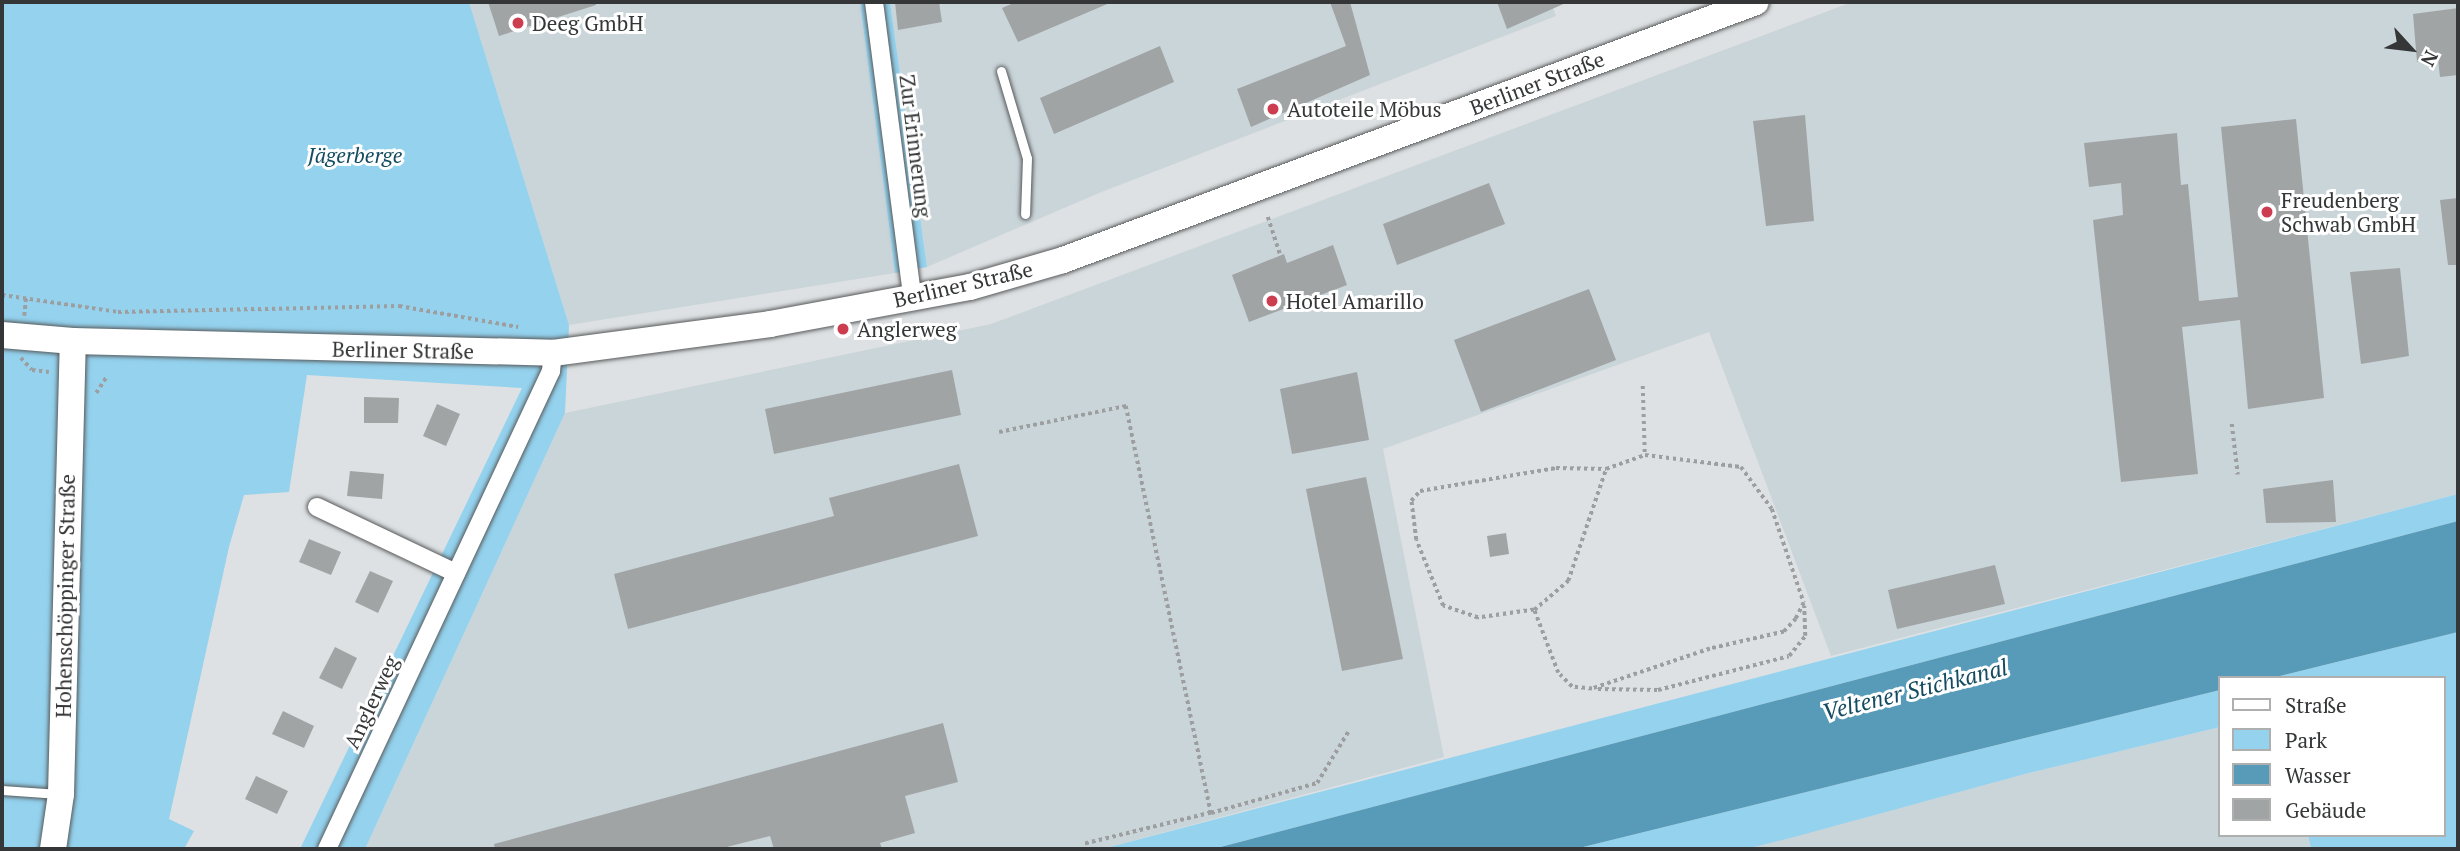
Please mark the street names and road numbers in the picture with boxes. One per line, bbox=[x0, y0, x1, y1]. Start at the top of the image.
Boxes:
street label: Berliner Straße bbox=[1466, 46, 1608, 120]
street label: Zur Erinnerung bbox=[895, 73, 937, 219]
street label: Berliner Straße bbox=[891, 256, 1035, 312]
street label: Berliner Straße bbox=[332, 336, 474, 364]
street label: Hohenschöppinger Straße bbox=[50, 474, 80, 718]
street label: Anglerweg bbox=[339, 652, 403, 752]

